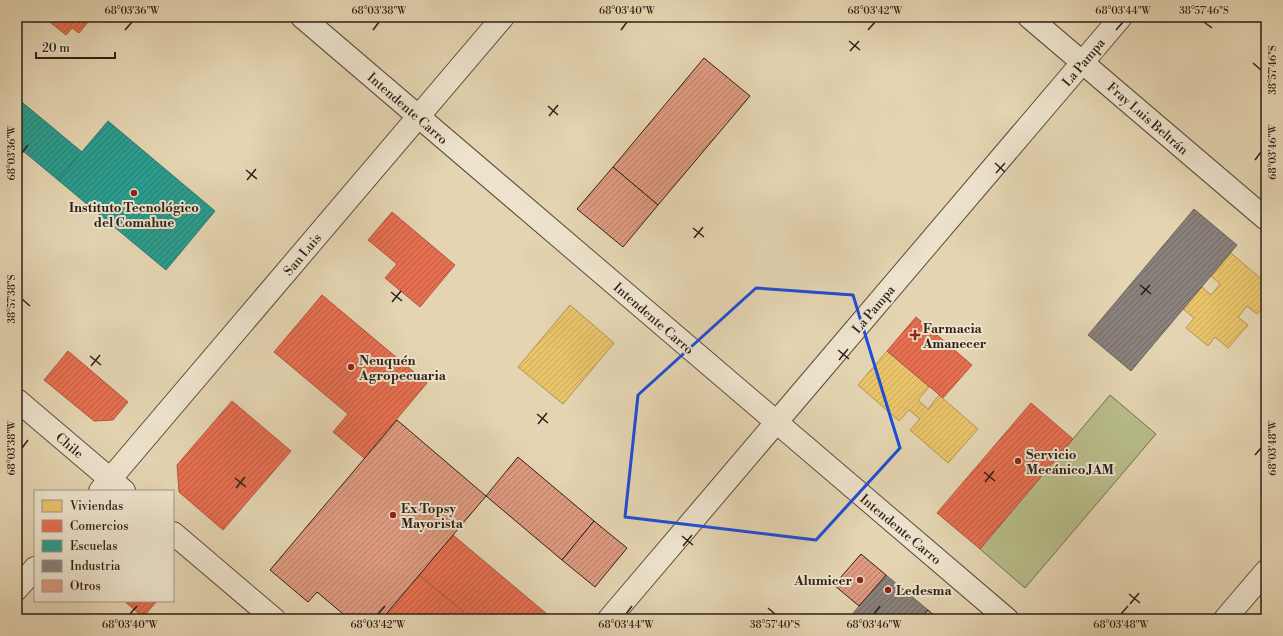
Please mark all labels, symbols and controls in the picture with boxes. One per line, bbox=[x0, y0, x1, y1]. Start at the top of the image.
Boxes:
text: 68°03'36"W bbox=[105, 5, 160, 17]
text: 68°03'38"W bbox=[352, 5, 407, 17]
text: 68°03'40"W bbox=[599, 5, 656, 17]
text: 68°03'42"W bbox=[848, 5, 903, 17]
text: 68°03'44"W bbox=[1095, 5, 1152, 17]
text: 38°57'46"S bbox=[1179, 5, 1229, 17]
scale bar bbox=[36, 34, 115, 60]
street label: La Pampa bbox=[1059, 35, 1109, 90]
text: 20 m bbox=[42, 41, 70, 56]
text: 38°57'46"S bbox=[1267, 45, 1279, 95]
street label: Intendente Carro bbox=[364, 70, 451, 148]
street label: Fray Luis Beltrán bbox=[1104, 79, 1191, 158]
text: 68°03'46"W bbox=[1267, 123, 1279, 180]
text: 68°03'36"W bbox=[6, 125, 18, 180]
marker: Instituto Tecnológico del Comahue bbox=[129, 188, 139, 198]
place label: Instituto Tecnológico del Comahue bbox=[69, 200, 199, 231]
street label: San Luis bbox=[280, 230, 325, 279]
text: 38°57'38"S bbox=[6, 274, 18, 324]
street label: Intendente Carro bbox=[610, 280, 697, 358]
street label: La Pampa bbox=[849, 282, 899, 337]
place label: Farmacia Amanecer bbox=[922, 321, 987, 352]
marker: Farmacia Amanecer bbox=[910, 330, 920, 340]
place label: Neuquén Agropecuaria bbox=[358, 353, 447, 384]
marker: Neuquén Agropecuaria bbox=[346, 362, 356, 372]
text: 68°03'48"W bbox=[1267, 419, 1279, 476]
text: 68°03'38"W bbox=[6, 420, 18, 475]
street label: Chile bbox=[52, 430, 87, 462]
place label: Servicio Mecánico JAM bbox=[1026, 447, 1114, 478]
marker: Servicio Mecánico JAM bbox=[1013, 456, 1023, 466]
legend bbox=[34, 490, 174, 602]
street label: Intendente Carro bbox=[856, 491, 944, 568]
text: Viviendas bbox=[69, 499, 123, 514]
place label: Ex Topsy Mayorista bbox=[401, 501, 464, 532]
marker: Ex Topsy Mayorista bbox=[388, 510, 398, 520]
text: Comercios bbox=[70, 519, 129, 534]
text: Escuelas bbox=[70, 539, 117, 554]
text: Industria bbox=[70, 559, 121, 574]
place label: Alumicer bbox=[793, 573, 852, 589]
marker: Alumicer bbox=[855, 575, 865, 585]
text: Otros bbox=[70, 579, 101, 594]
place label: Ledesma bbox=[896, 583, 952, 599]
marker: Ledesma bbox=[883, 585, 893, 595]
text: 68°03'40"W bbox=[102, 619, 159, 631]
text: 68°03'42"W bbox=[351, 619, 406, 631]
text: 68°03'44"W bbox=[598, 619, 655, 631]
text: 38°57'40"S bbox=[750, 619, 800, 631]
text: 68°03'46"W bbox=[846, 619, 903, 631]
text: 68°03'48"W bbox=[1093, 619, 1150, 631]

